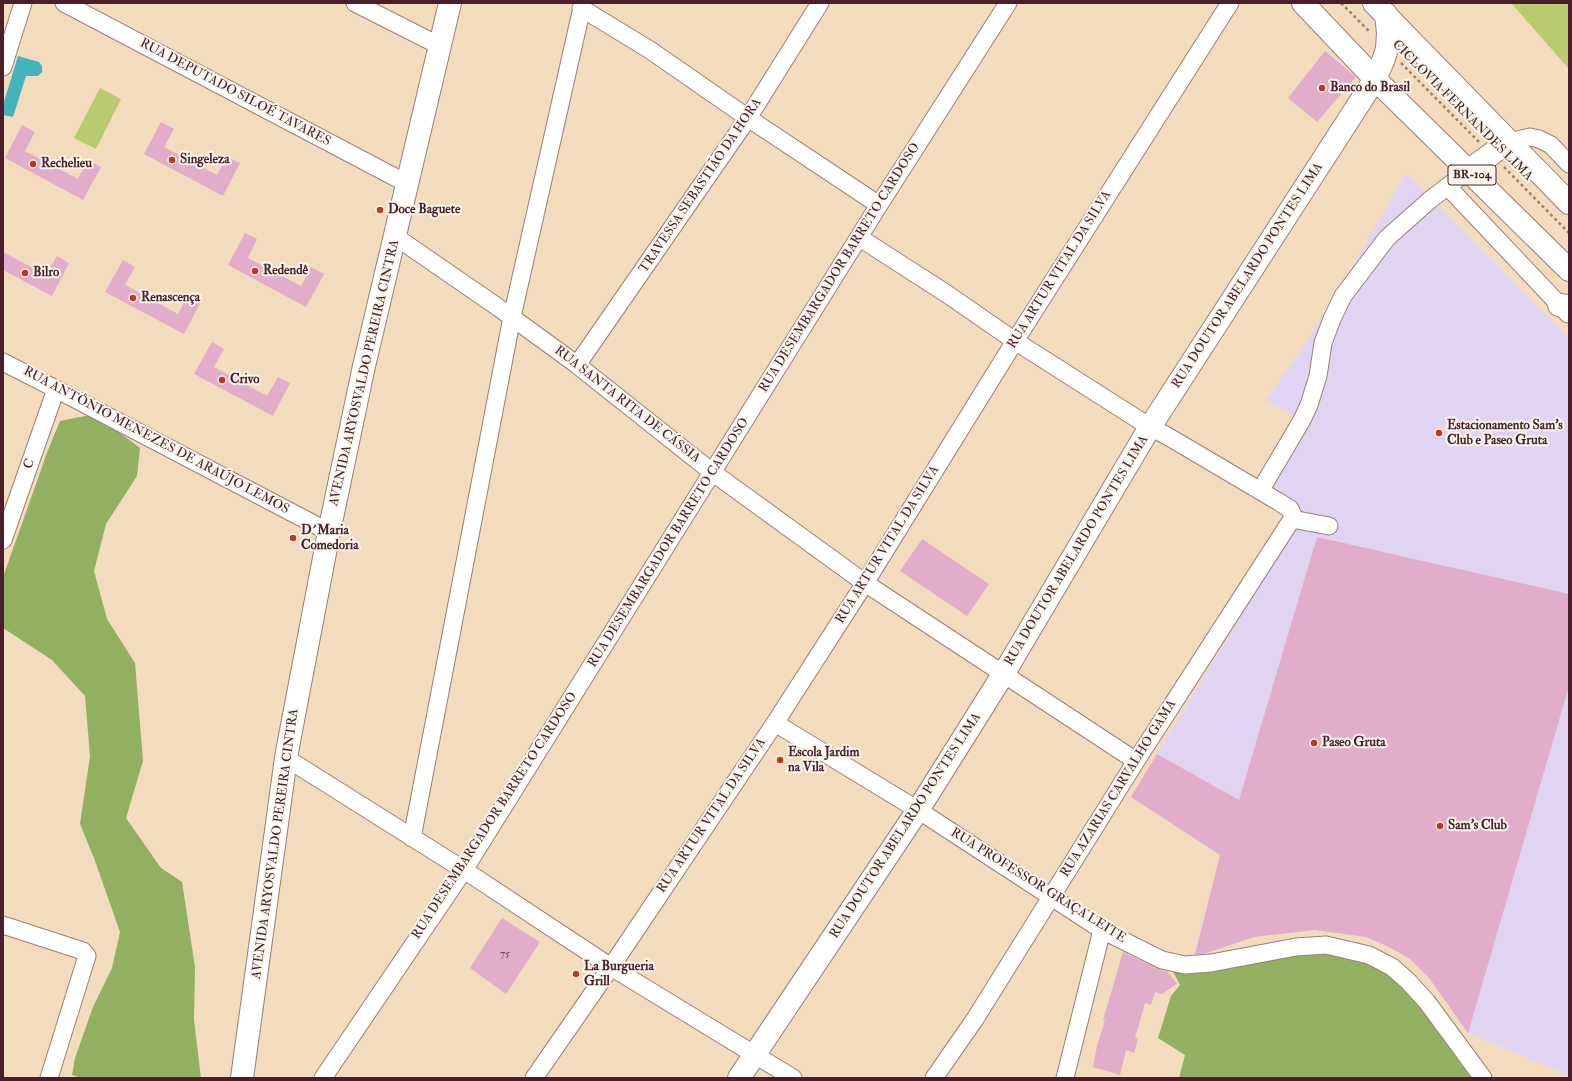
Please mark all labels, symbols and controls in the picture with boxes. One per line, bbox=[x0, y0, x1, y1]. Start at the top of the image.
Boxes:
street label: RUA DEPUTADO SILOÉ TAVARES bbox=[137, 36, 333, 150]
street label: CICLOVIA FERNANDES LIMA bbox=[1388, 37, 1536, 185]
place label: Banco do Brasil bbox=[1330, 80, 1410, 96]
marker: Banco do Brasil bbox=[1317, 83, 1327, 93]
street label: TRAVESSA SEBASTIÃO DA HORA bbox=[637, 96, 765, 276]
street label: RUA DESEMBARGADOR BARRETO CARDOSO bbox=[756, 140, 924, 396]
place label: Singeleza bbox=[180, 152, 230, 168]
marker: Singeleza bbox=[167, 155, 177, 165]
place label: Rechelieu bbox=[41, 156, 92, 172]
marker: Rechelieu bbox=[28, 159, 38, 169]
street label: RUA DOUTOR ABELARDO PONTES LIMA bbox=[1169, 160, 1327, 392]
road number: BR-104 bbox=[1448, 165, 1496, 185]
street label: RUA ARTUR VITAL DA SILVA bbox=[1005, 188, 1115, 352]
place label: Doce Baguete bbox=[388, 202, 460, 218]
marker: Doce Baguete bbox=[375, 205, 385, 215]
street label: AVENIDA ARYOSVALDO PEREIRA CINTRA bbox=[327, 238, 403, 508]
place label: Redendê bbox=[263, 263, 308, 279]
place label: Bilro bbox=[33, 265, 59, 281]
marker: Redendê bbox=[250, 266, 260, 276]
marker: Bilro bbox=[20, 268, 30, 278]
place label: Renascença bbox=[141, 290, 200, 306]
marker: Renascença bbox=[128, 293, 138, 303]
street label: RUA SANTA RITA DE CÁSSIA bbox=[551, 343, 703, 467]
street label: RUA ANTÔNIO MENEZES DE ARAÚJO LEMOS bbox=[20, 364, 292, 518]
place label: Crivo bbox=[230, 372, 259, 388]
marker: Crivo bbox=[217, 375, 227, 385]
street label: RUA DESEMBARGADOR BARRETO CARDOSO bbox=[585, 415, 753, 671]
place label: Estacionamento Sam's Club e Paseo Gruta bbox=[1447, 418, 1563, 449]
marker: Estacionamento Sam's Club e Paseo Gruta bbox=[1434, 428, 1444, 438]
street label: RUA DOUTOR ABELARDO PONTES LIMA bbox=[1002, 433, 1152, 669]
street label: C bbox=[21, 457, 39, 471]
street label: RUA ARTUR VITAL DA SILVA bbox=[833, 463, 943, 627]
place label: D´Maria Comedoria bbox=[301, 523, 359, 554]
marker: D´Maria Comedoria bbox=[288, 533, 298, 543]
street label: RUA DESEMBARGADOR BARRETO CARDOSO bbox=[409, 690, 581, 942]
street label: RUA AZARIAS CARVALHO GAMA bbox=[1058, 697, 1180, 881]
street label: AVENIDA ARYOSVALDO PEREIRA CINTRA bbox=[249, 708, 303, 980]
street label: RUA DOUTOR ABELARDO PONTES LIMA bbox=[827, 710, 985, 942]
place label: Paseo Gruta bbox=[1322, 735, 1386, 751]
street label: RUA ARTUR VITAL DA SILVA bbox=[654, 736, 770, 896]
marker: Paseo Gruta bbox=[1309, 738, 1319, 748]
place label: Escola Jardim na Vila bbox=[788, 745, 860, 776]
marker: Escola Jardim na Vila bbox=[775, 755, 785, 765]
place label: Sam's Club bbox=[1448, 818, 1507, 834]
marker: Sam's Club bbox=[1435, 821, 1445, 831]
street label: RUA PROFESSOR GRAÇA LEITE bbox=[947, 825, 1129, 947]
house number: 75 bbox=[500, 948, 510, 962]
place label: La Burgueria Grill bbox=[584, 959, 654, 990]
marker: La Burgueria Grill bbox=[571, 969, 581, 979]

